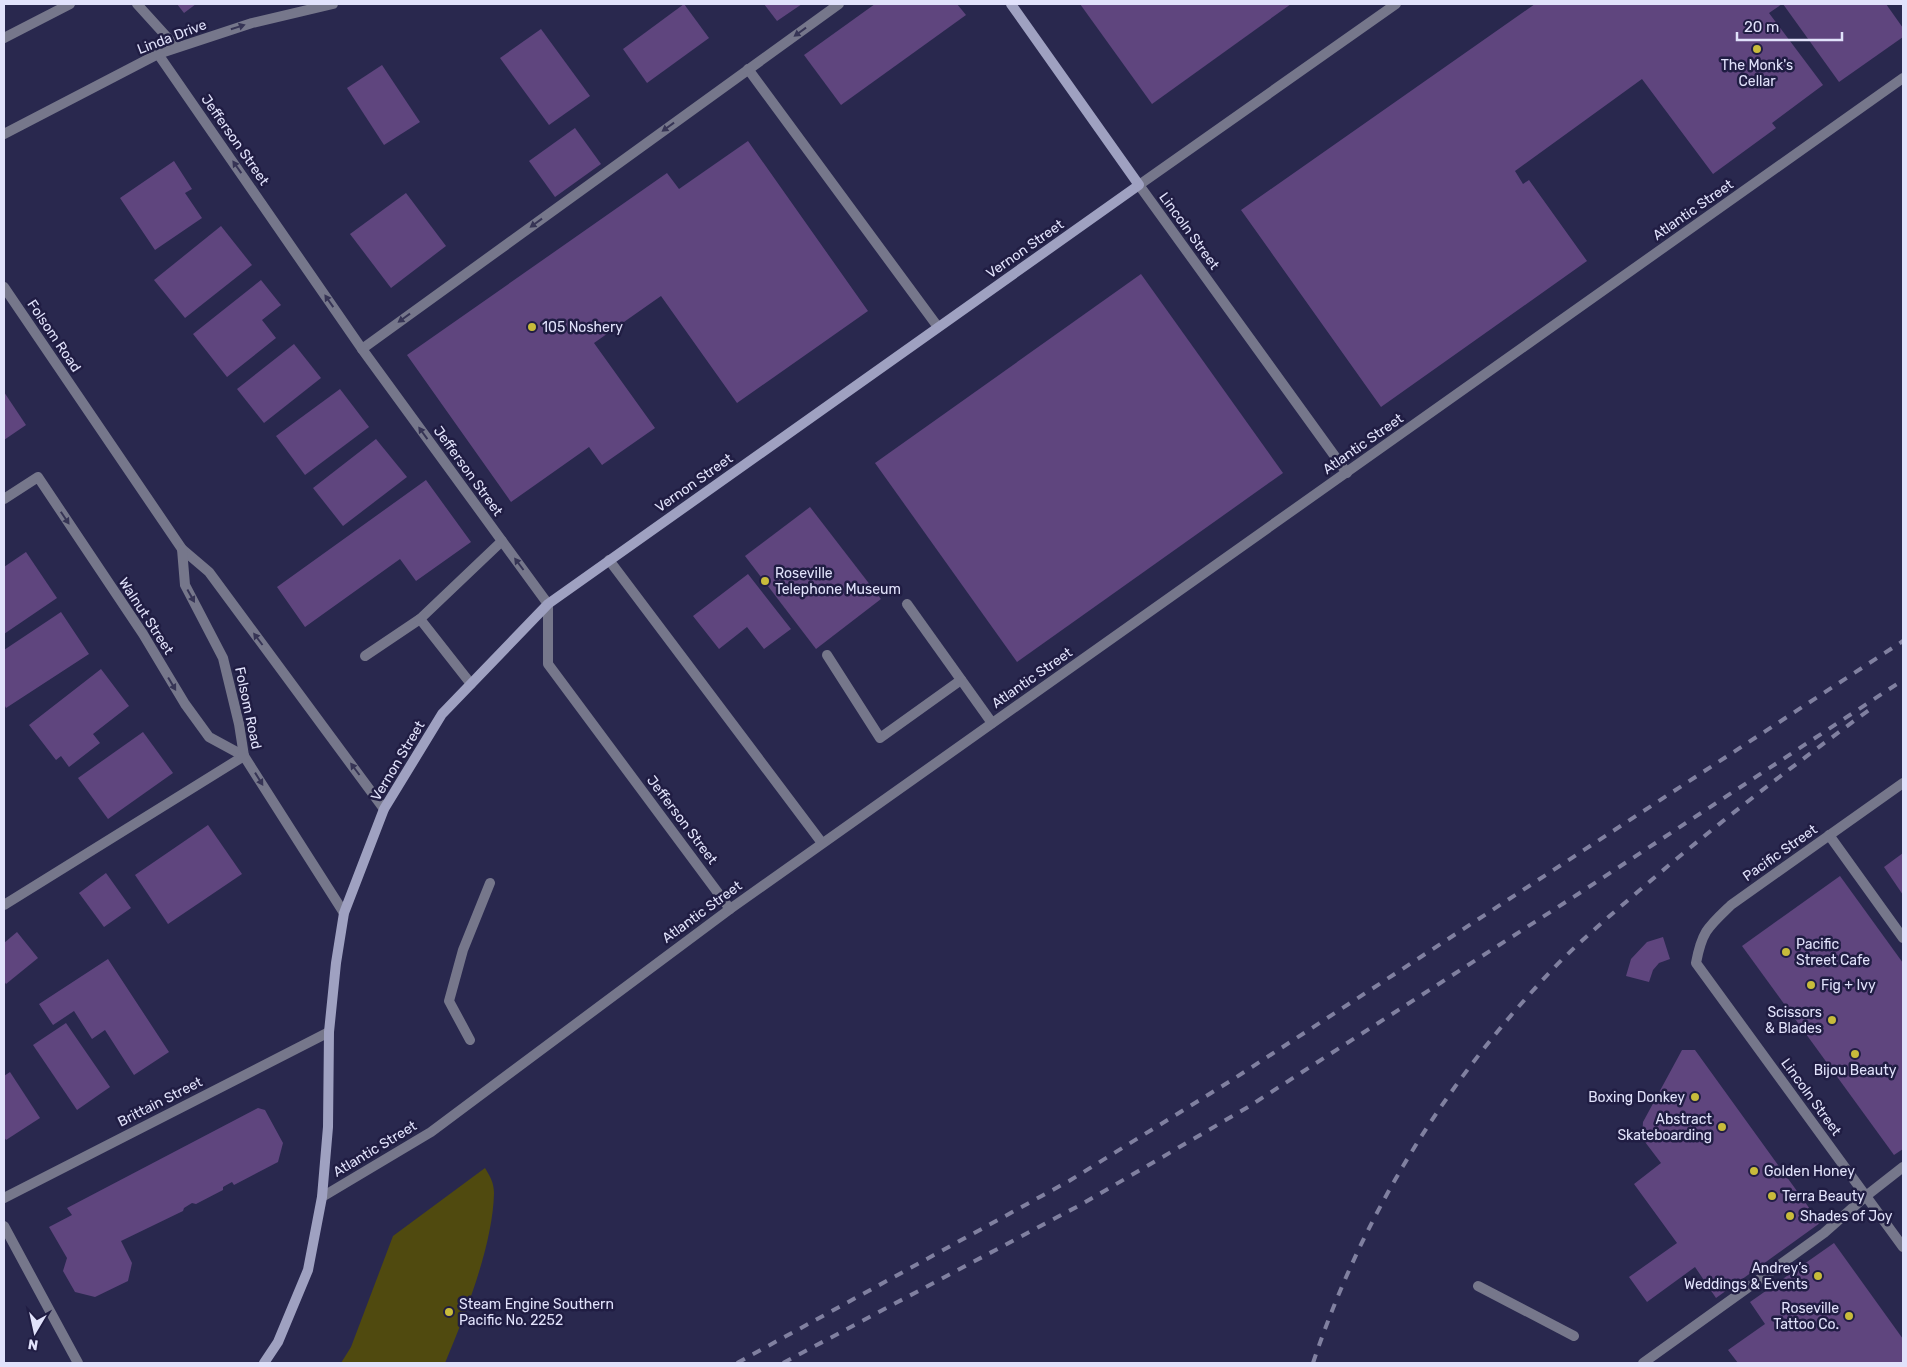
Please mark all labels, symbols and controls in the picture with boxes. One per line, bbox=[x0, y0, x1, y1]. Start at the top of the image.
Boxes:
scale bar bbox=[1737, 10, 1842, 42]
street label: Linda Drive bbox=[135, 16, 209, 58]
text: 20 m bbox=[1744, 18, 1779, 36]
one-way arrow bbox=[230, 23, 245, 31]
one-way arrow bbox=[793, 27, 807, 37]
marker: The Monk's Cellar bbox=[1751, 43, 1763, 55]
place label: The Monk's Cellar bbox=[1721, 57, 1793, 90]
street label: Jefferson Street bbox=[197, 91, 273, 189]
one-way arrow bbox=[662, 122, 675, 133]
one-way arrow bbox=[232, 160, 242, 174]
street label: Atlantic Street bbox=[1649, 176, 1737, 244]
street label: Lincoln Street bbox=[1155, 189, 1223, 273]
street label: Vernon Street bbox=[983, 216, 1067, 282]
one-way arrow bbox=[530, 217, 543, 228]
one-way arrow bbox=[324, 294, 334, 308]
street label: Folsom Road bbox=[24, 297, 84, 375]
one-way arrow bbox=[398, 313, 411, 323]
place label: 105 Noshery bbox=[542, 319, 623, 336]
marker: 105 Noshery bbox=[526, 321, 538, 333]
street label: Atlantic Street bbox=[1319, 410, 1407, 478]
street label: Jefferson Street bbox=[430, 423, 507, 520]
one-way arrow bbox=[418, 426, 428, 440]
street label: Vernon Street bbox=[652, 450, 736, 516]
one-way arrow bbox=[60, 511, 70, 525]
one-way arrow bbox=[514, 557, 524, 571]
place label: Roseville Telephone Museum bbox=[775, 565, 901, 598]
street label: Walnut Street bbox=[115, 574, 177, 658]
marker: Roseville Telephone Museum bbox=[759, 575, 771, 587]
one-way arrow bbox=[187, 589, 195, 603]
one-way arrow bbox=[253, 632, 263, 646]
street label: Atlantic Street bbox=[988, 644, 1076, 712]
street label: Folsom Road bbox=[231, 665, 265, 751]
one-way arrow bbox=[168, 677, 177, 690]
street label: Vernon Street bbox=[367, 717, 429, 804]
one-way arrow bbox=[350, 762, 360, 776]
street label: Jefferson Street bbox=[643, 772, 721, 868]
one-way arrow bbox=[254, 773, 263, 786]
street label: Pacific Street bbox=[1739, 821, 1821, 885]
street label: Atlantic Street bbox=[659, 877, 746, 947]
place label: Pacific Street Cafe bbox=[1796, 936, 1870, 969]
marker: Pacific Street Cafe bbox=[1780, 946, 1792, 958]
place label: Fig + Ivy bbox=[1821, 977, 1876, 994]
marker: Fig + Ivy bbox=[1805, 979, 1817, 991]
place label: Scissors & Blades bbox=[1765, 1004, 1822, 1037]
marker: Scissors & Blades bbox=[1826, 1014, 1838, 1026]
marker: Bijou Beauty bbox=[1849, 1048, 1861, 1060]
street label: Lincoln Street bbox=[1777, 1055, 1845, 1139]
place label: Bijou Beauty bbox=[1814, 1062, 1897, 1079]
street label: Brittain Street bbox=[115, 1073, 206, 1131]
place label: Boxing Donkey bbox=[1588, 1089, 1685, 1106]
marker: Boxing Donkey bbox=[1689, 1091, 1701, 1103]
place label: Abstract Skateboarding bbox=[1617, 1111, 1713, 1144]
street label: Atlantic Street bbox=[330, 1117, 420, 1181]
marker: Abstract Skateboarding bbox=[1716, 1121, 1728, 1133]
place label: Golden Honey bbox=[1764, 1163, 1855, 1180]
marker: Golden Honey bbox=[1748, 1165, 1760, 1177]
place label: Terra Beauty bbox=[1782, 1188, 1865, 1205]
marker: Terra Beauty bbox=[1766, 1190, 1778, 1202]
place label: Shades of Joy bbox=[1800, 1208, 1893, 1225]
marker: Shades of Joy bbox=[1784, 1210, 1796, 1222]
place label: Andrey’s Weddings & Events bbox=[1684, 1260, 1808, 1293]
marker: Andrey’s Weddings & Events bbox=[1812, 1270, 1824, 1282]
place label: Steam Engine Southern Pacific No. 2252 bbox=[459, 1296, 614, 1329]
place label: Roseville Tattoo Co. bbox=[1773, 1300, 1839, 1333]
marker: Steam Engine Southern Pacific No. 2252 bbox=[443, 1306, 455, 1318]
north arrow bbox=[10, 1307, 60, 1357]
marker: Roseville Tattoo Co. bbox=[1843, 1310, 1855, 1322]
text: N bbox=[27, 1335, 39, 1354]

